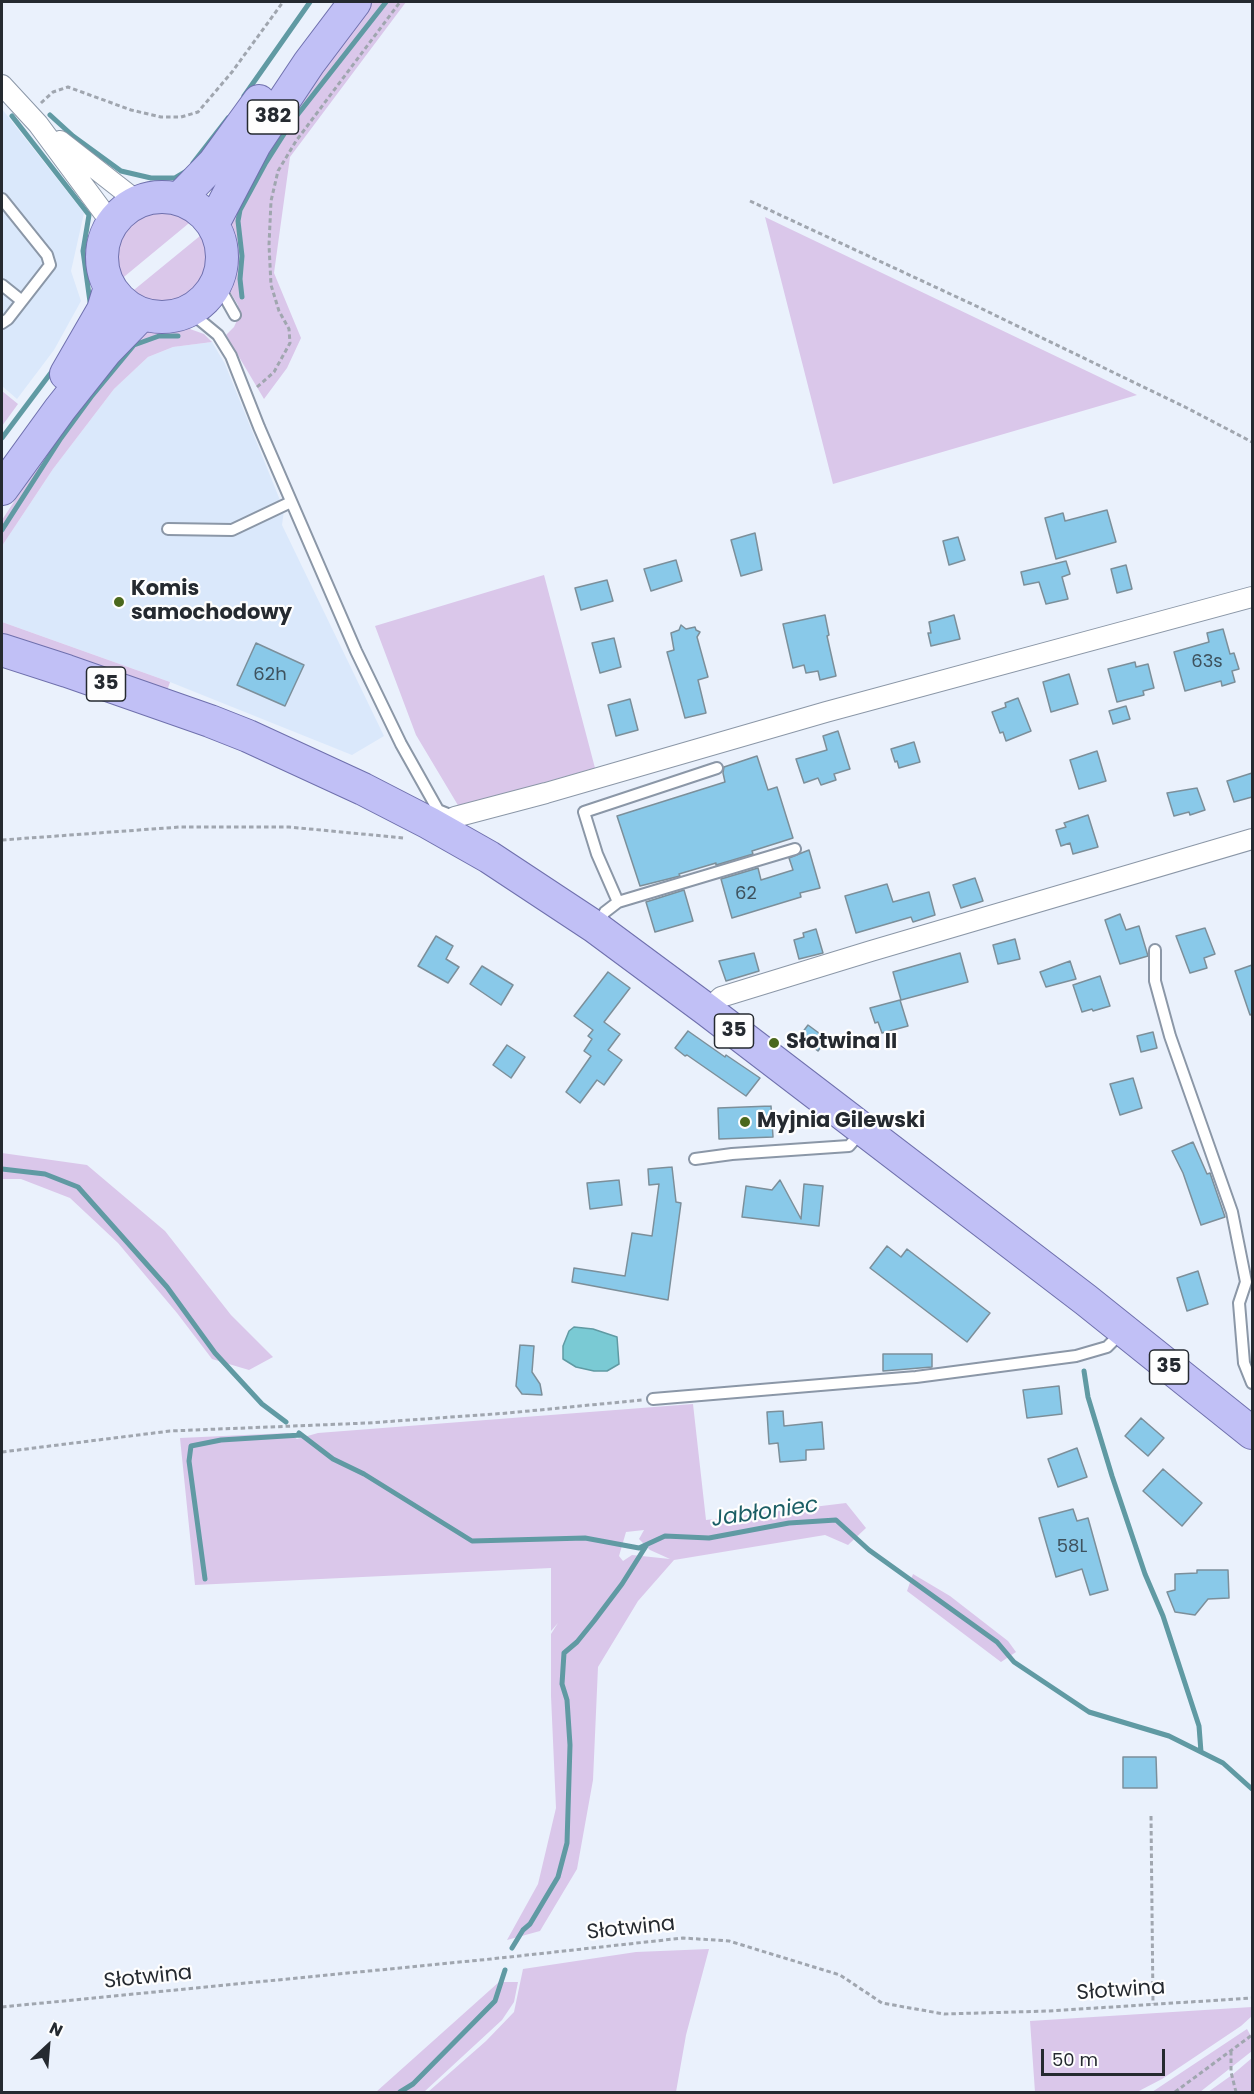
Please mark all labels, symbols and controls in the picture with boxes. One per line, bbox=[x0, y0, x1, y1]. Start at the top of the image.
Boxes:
road number: 382 bbox=[248, 100, 298, 134]
place label: Komis samochodowy bbox=[131, 577, 292, 627]
marker: Komis samochodowy bbox=[112, 595, 126, 609]
house number: 63s bbox=[1191, 651, 1223, 673]
house number: 62h bbox=[253, 664, 287, 686]
road number: 35 bbox=[86, 667, 126, 701]
house number: 62 bbox=[735, 883, 757, 905]
road number: 35 bbox=[714, 1014, 754, 1048]
place label: Słotwina II bbox=[786, 1030, 897, 1056]
marker: Słotwina II bbox=[767, 1036, 781, 1050]
place label: Myjnia Gilewski bbox=[757, 1109, 925, 1135]
marker: Myjnia Gilewski bbox=[738, 1115, 752, 1129]
road number: 35 bbox=[1150, 1350, 1188, 1384]
water label: Jabłoniec bbox=[710, 1492, 820, 1534]
house number: 58L bbox=[1057, 1536, 1087, 1558]
street label: Słotwina bbox=[586, 1912, 676, 1946]
street label: Słotwina bbox=[103, 1961, 193, 1995]
street label: Słotwina bbox=[1076, 1975, 1166, 2007]
north arrow bbox=[18, 2016, 78, 2076]
text: N bbox=[46, 2016, 67, 2042]
scale bar bbox=[1044, 2037, 1168, 2075]
text: 50 m bbox=[1052, 2047, 1098, 2072]

